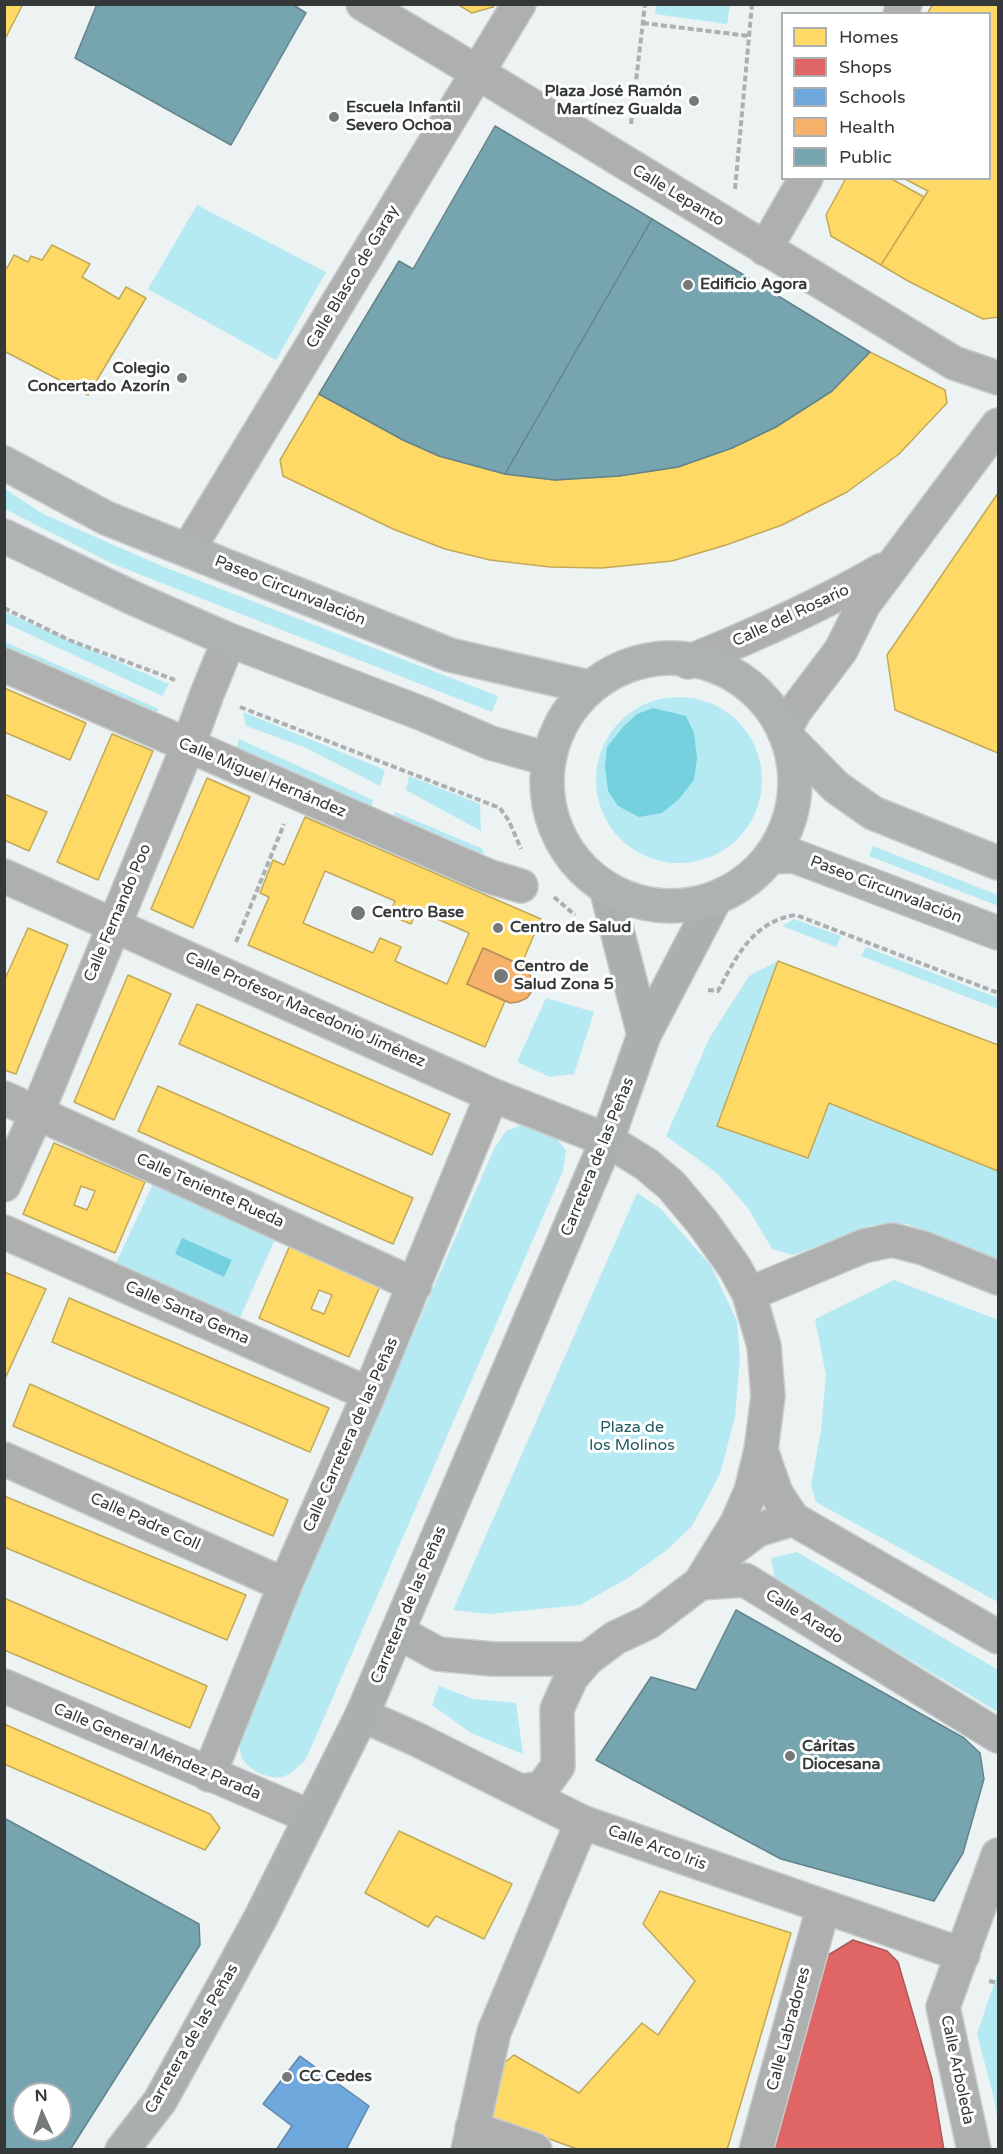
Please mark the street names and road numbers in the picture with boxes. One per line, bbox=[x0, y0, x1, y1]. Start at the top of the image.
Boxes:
street label: Calle Lepanto bbox=[629, 161, 727, 231]
street label: Calle Blasco de Garay bbox=[303, 202, 403, 352]
street label: Paseo Circunvalación bbox=[212, 552, 368, 630]
street label: Calle del Rosario bbox=[730, 581, 852, 651]
street label: Calle Miguel Hernández bbox=[175, 734, 349, 822]
street label: Calle Fernando Poo bbox=[80, 841, 156, 985]
street label: Paseo Circunvalación bbox=[807, 852, 965, 928]
street label: Calle Profesor Macedonio Jiménez bbox=[182, 948, 428, 1072]
street label: Carretera de las Peñas bbox=[557, 1075, 639, 1239]
street label: Calle Teniente Rueda bbox=[133, 1150, 287, 1232]
street label: Calle Santa Gema bbox=[122, 1277, 252, 1349]
street label: Calle Carretera de las Peñas bbox=[299, 1335, 403, 1535]
street label: Calle Padre Coll bbox=[87, 1489, 203, 1555]
street label: Carretera de las Peñas bbox=[367, 1523, 451, 1687]
street label: Calle Arado bbox=[762, 1586, 846, 1648]
street label: Calle General Méndez Parada bbox=[50, 1700, 264, 1804]
street label: Calle Arco Iris bbox=[605, 1821, 709, 1875]
street label: Carretera de las Peñas bbox=[141, 1961, 243, 2117]
street label: Calle Labradores bbox=[763, 1965, 815, 2093]
street label: Calle Arboleda bbox=[936, 2014, 978, 2126]

